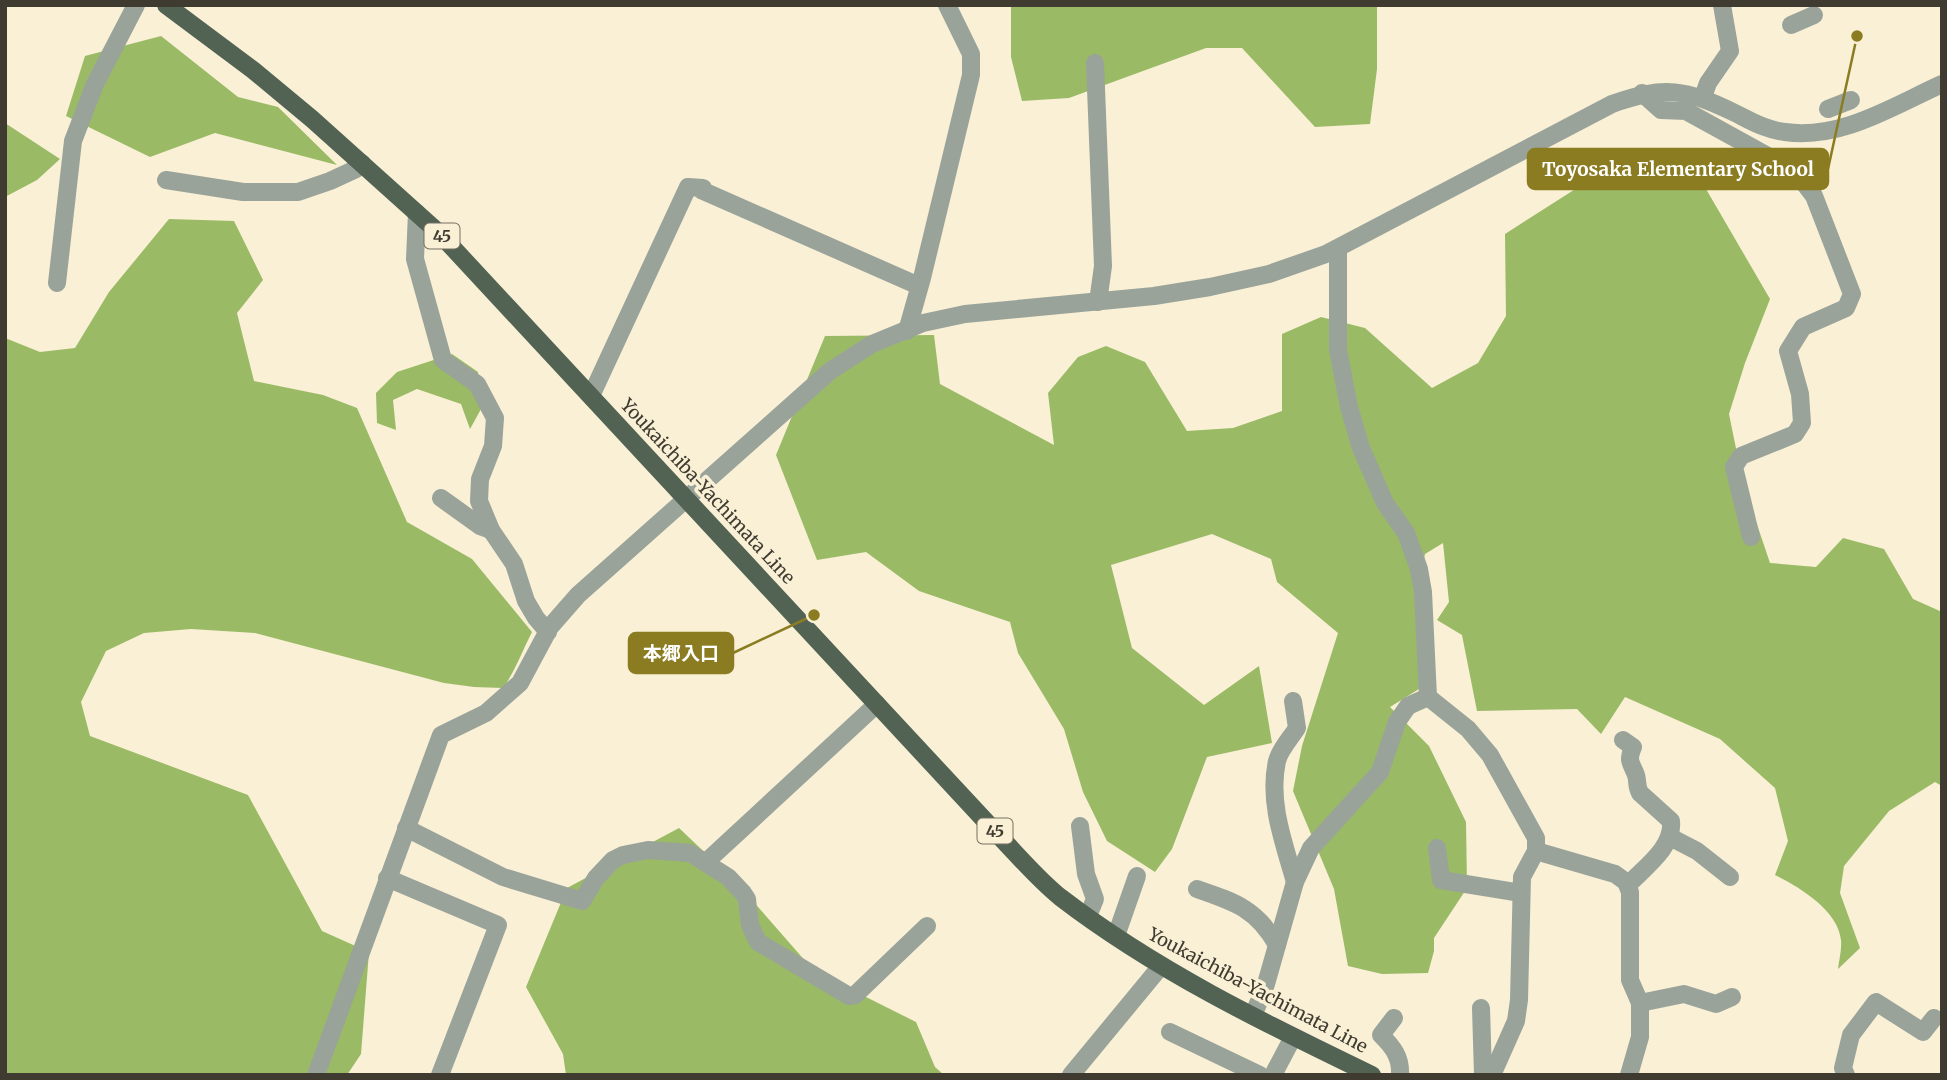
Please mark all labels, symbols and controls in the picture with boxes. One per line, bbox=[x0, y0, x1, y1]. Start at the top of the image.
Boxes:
callout: Toyosaka Elementary School bbox=[1528, 149, 1828, 189]
text: Toyosaka Elementary School bbox=[1542, 157, 1814, 181]
road number: 45 bbox=[424, 224, 460, 248]
street label: Youkaichiba-Yachimata Line bbox=[615, 393, 800, 589]
callout: 本郷入口 bbox=[629, 633, 733, 673]
text: 本郷入口 bbox=[643, 641, 719, 665]
road number: 45 bbox=[978, 818, 1012, 844]
street label: Youkaichiba-Yachimata Line bbox=[1143, 922, 1372, 1058]

